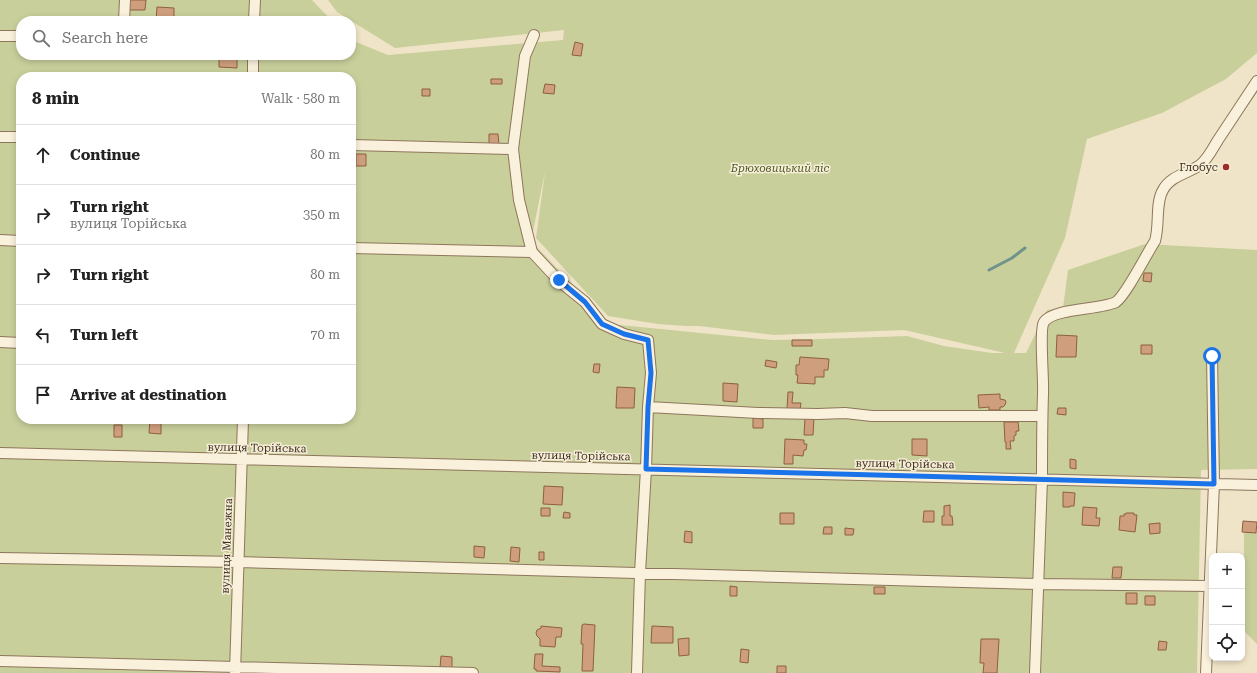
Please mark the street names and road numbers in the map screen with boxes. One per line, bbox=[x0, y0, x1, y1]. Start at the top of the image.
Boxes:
street label: вулиця Торійська bbox=[207, 441, 307, 455]
street label: вулиця Торійська bbox=[531, 449, 631, 463]
street label: вулиця Торійська bbox=[855, 457, 955, 471]
street label: вулиця Манежна bbox=[219, 498, 235, 594]

